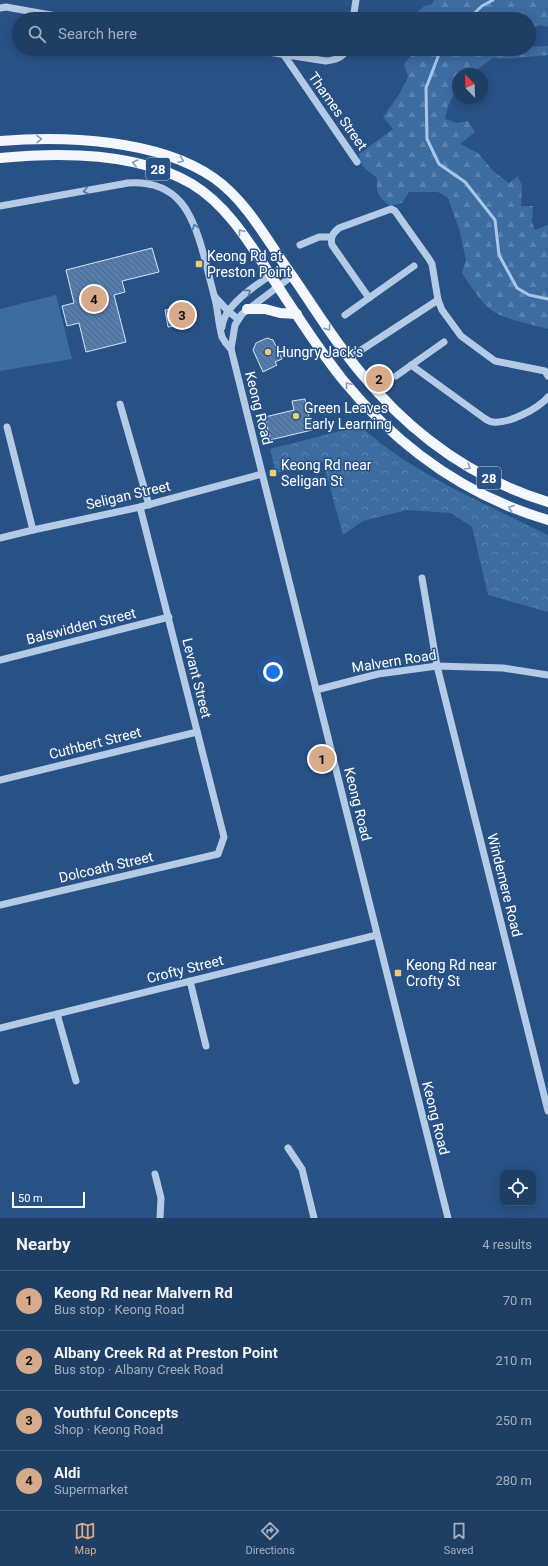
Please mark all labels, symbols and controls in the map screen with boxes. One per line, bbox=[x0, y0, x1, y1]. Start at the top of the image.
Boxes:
search box bbox=[12, 12, 536, 56]
icon: search bbox=[26, 23, 48, 45]
text: Search here bbox=[58, 25, 137, 43]
north arrow bbox=[452, 68, 488, 104]
street label: Thames Street bbox=[305, 69, 371, 153]
one-way arrow bbox=[36, 135, 42, 144]
one-way arrow bbox=[177, 156, 184, 164]
road number: 28 bbox=[146, 158, 170, 180]
one-way arrow bbox=[132, 159, 138, 167]
one-way arrow bbox=[82, 186, 89, 194]
one-way arrow bbox=[191, 223, 199, 230]
one-way arrow bbox=[239, 229, 246, 236]
place label: Keong Rd at Preston Point bbox=[207, 248, 292, 280]
marker: Keong Rd at Preston Point bbox=[194, 259, 204, 269]
pin: 4 bbox=[81, 284, 107, 314]
one-way arrow bbox=[244, 290, 251, 297]
pin: 3 bbox=[169, 300, 195, 330]
one-way arrow bbox=[323, 324, 331, 331]
place label: Hungry Jack's bbox=[276, 344, 363, 360]
marker: Hungry Jack's bbox=[263, 347, 273, 357]
pin: 2 bbox=[366, 364, 392, 394]
street label: Keong Road bbox=[242, 370, 276, 446]
one-way arrow bbox=[345, 382, 352, 389]
place label: Green Leaves Early Learning bbox=[304, 400, 392, 432]
marker: Green Leaves Early Learning bbox=[291, 411, 301, 421]
place label: Keong Rd near Seligan St bbox=[281, 457, 372, 489]
one-way arrow bbox=[464, 462, 471, 469]
road number: 28 bbox=[477, 467, 501, 489]
marker: Keong Rd near Seligan St bbox=[268, 468, 278, 478]
street label: Seligan Street bbox=[84, 477, 172, 512]
one-way arrow bbox=[508, 504, 515, 512]
street label: Balswidden Street bbox=[25, 605, 138, 647]
street label: Levant Street bbox=[179, 636, 215, 720]
street label: Malvern Road bbox=[351, 646, 437, 676]
your location bbox=[263, 662, 283, 682]
street label: Cuthbert Street bbox=[47, 724, 143, 762]
pin: 1 bbox=[309, 744, 335, 774]
street label: Keong Road bbox=[341, 766, 375, 842]
street label: Windemere Road bbox=[484, 832, 526, 938]
street label: Dolcoath Street bbox=[57, 848, 155, 886]
street label: Crofty Street bbox=[145, 952, 225, 986]
place label: Keong Rd near Crofty St bbox=[406, 957, 497, 989]
marker: Keong Rd near Crofty St bbox=[393, 968, 403, 978]
street label: Keong Road bbox=[419, 1080, 453, 1156]
map controls bbox=[500, 1170, 536, 1206]
button: locate bbox=[500, 1170, 536, 1206]
scale bar bbox=[12, 1190, 85, 1209]
text: 50 m bbox=[18, 1192, 43, 1205]
text: Nearby bbox=[16, 1234, 71, 1254]
text: 4 results bbox=[482, 1237, 532, 1252]
text: Keong Rd near Malvern Rd bbox=[54, 1284, 233, 1302]
text: 1 bbox=[25, 1293, 33, 1308]
text: 70 m bbox=[503, 1293, 532, 1308]
text: Bus stop · Keong Road bbox=[54, 1302, 184, 1317]
text: Albany Creek Rd at Preston Point bbox=[54, 1344, 278, 1362]
text: 2 bbox=[25, 1353, 33, 1368]
text: 210 m bbox=[495, 1353, 532, 1368]
text: Bus stop · Albany Creek Road bbox=[54, 1362, 223, 1377]
text: Youthful Concepts bbox=[54, 1404, 178, 1422]
text: 3 bbox=[25, 1413, 33, 1428]
text: 250 m bbox=[495, 1413, 532, 1428]
text: Shop · Keong Road bbox=[54, 1422, 163, 1437]
text: Aldi bbox=[54, 1464, 80, 1482]
text: 4 bbox=[25, 1473, 33, 1488]
text: 280 m bbox=[495, 1473, 532, 1488]
text: Supermarket bbox=[54, 1482, 128, 1497]
tab: Map bbox=[74, 1520, 96, 1557]
tab: Directions bbox=[245, 1520, 295, 1557]
tab: Saved bbox=[444, 1520, 474, 1557]

